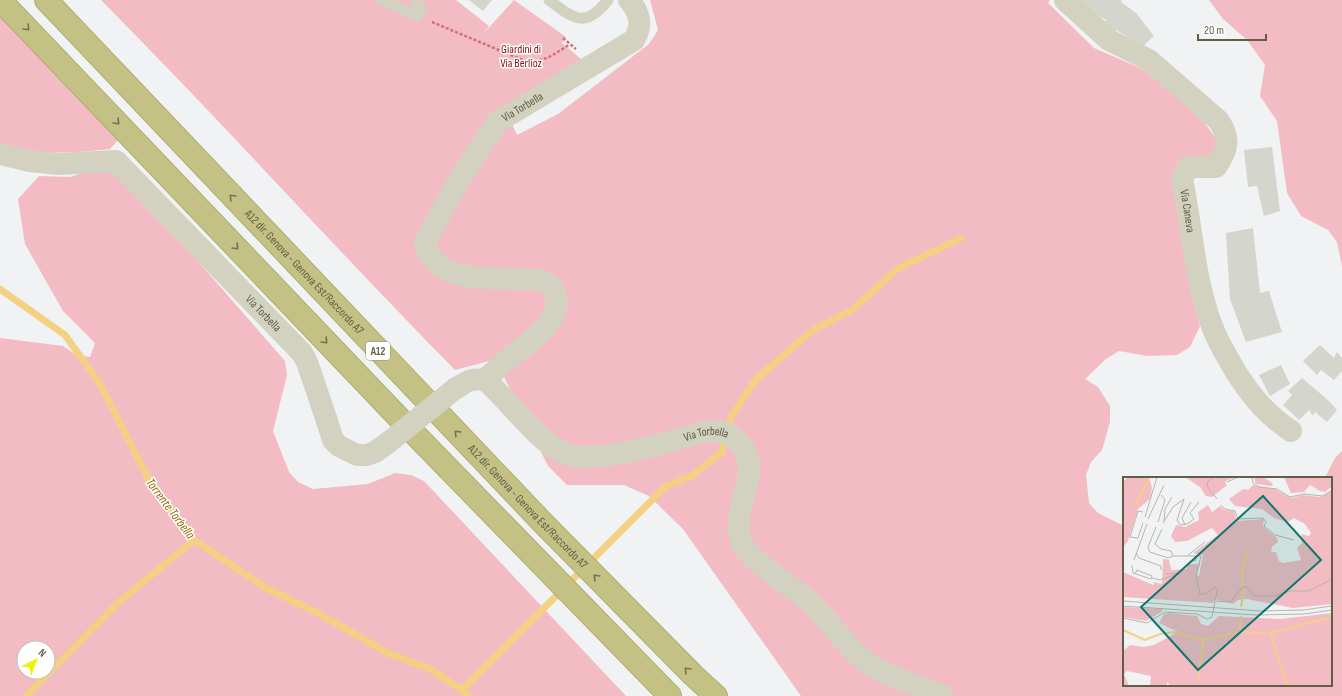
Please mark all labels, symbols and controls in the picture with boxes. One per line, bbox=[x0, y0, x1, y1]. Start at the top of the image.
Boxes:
scale bar bbox=[1198, 16, 1266, 42]
one-way arrow bbox=[22, 23, 30, 31]
text: 20 m bbox=[1204, 23, 1224, 38]
park label: Giardini di Via Berlioz bbox=[500, 42, 543, 71]
street label: Via Torbella bbox=[499, 89, 546, 125]
one-way arrow bbox=[112, 117, 120, 125]
street label: Via Caneva bbox=[1176, 188, 1198, 234]
one-way arrow bbox=[229, 194, 237, 202]
street label: A12 dir. Genova - Genova Est/Raccordo A7 bbox=[240, 206, 367, 338]
one-way arrow bbox=[231, 242, 238, 250]
street label: Via Torbella bbox=[242, 292, 285, 335]
one-way arrow bbox=[320, 336, 328, 344]
road number: A12 bbox=[366, 342, 390, 360]
street label: Via Torbella bbox=[682, 424, 731, 445]
one-way arrow bbox=[454, 430, 462, 438]
street label: A12 dir. Genova - Genova Est/Raccordo A7 bbox=[464, 441, 591, 572]
water label: Torrente Torbella bbox=[142, 475, 199, 543]
inset map bbox=[1123, 477, 1332, 686]
one-way arrow bbox=[593, 574, 601, 582]
north arrow bbox=[16, 640, 56, 680]
text: N bbox=[36, 646, 49, 660]
one-way arrow bbox=[684, 667, 692, 675]

